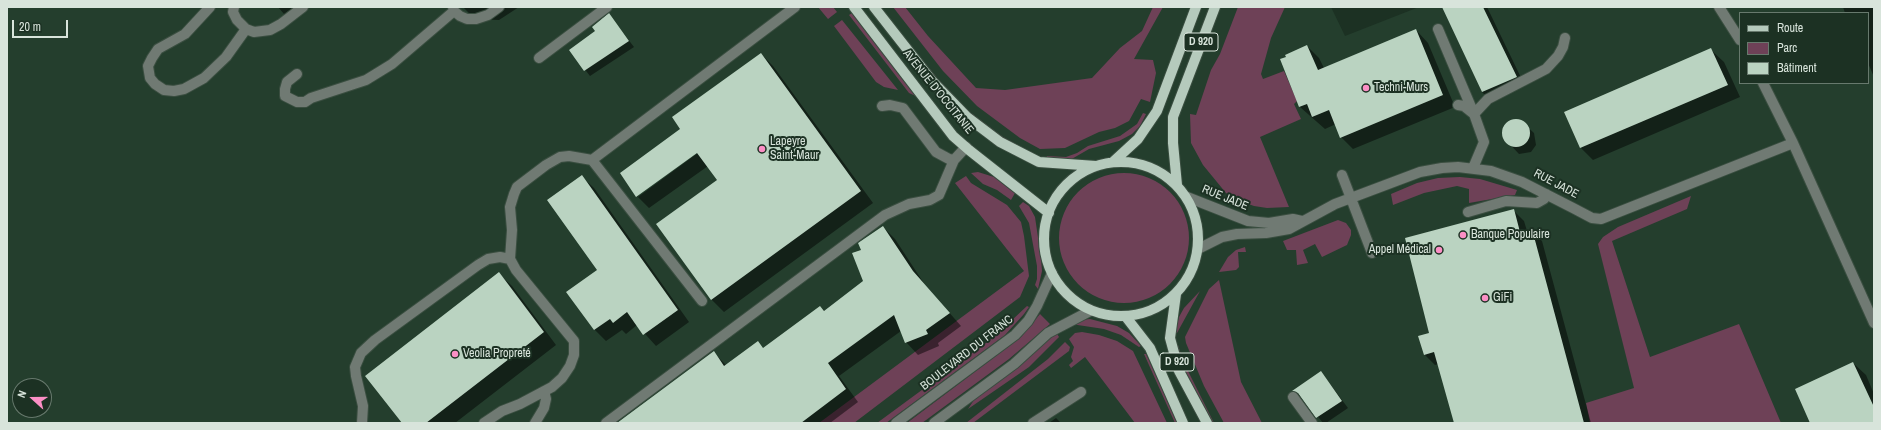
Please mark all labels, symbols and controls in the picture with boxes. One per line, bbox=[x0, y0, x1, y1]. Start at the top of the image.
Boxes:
scale bar bbox=[14, 12, 70, 38]
legend bbox=[1739, 12, 1869, 84]
text: 20 m bbox=[19, 19, 41, 35]
text: Route bbox=[1777, 20, 1803, 36]
road number: D 920 bbox=[1184, 33, 1218, 51]
text: Parc bbox=[1777, 40, 1797, 56]
street label: AVENUE D'OCCITANIE bbox=[900, 47, 976, 137]
text: Bâtiment bbox=[1777, 60, 1816, 76]
place label: Techni-Murs bbox=[1374, 81, 1428, 95]
marker: Techni-Murs bbox=[1361, 83, 1371, 93]
place label: Lapeyre Saint-Maur bbox=[770, 135, 819, 163]
marker: Lapeyre Saint-Maur bbox=[757, 144, 767, 154]
street label: RUE JADE bbox=[1531, 166, 1581, 202]
street label: RUE JADE bbox=[1200, 182, 1250, 214]
place label: Banque Populaire bbox=[1471, 228, 1550, 242]
marker: Banque Populaire bbox=[1458, 230, 1468, 240]
place label: Appel Médical bbox=[1369, 243, 1431, 257]
marker: Appel Médical bbox=[1434, 245, 1444, 255]
place label: GiFi bbox=[1493, 291, 1512, 305]
marker: GiFi bbox=[1480, 293, 1490, 303]
street label: BOULEVARD DU FRANC bbox=[918, 312, 1016, 394]
place label: Veolia Propreté bbox=[463, 347, 531, 361]
marker: Veolia Propreté bbox=[450, 349, 460, 359]
road number: D 920 bbox=[1160, 353, 1194, 371]
north arrow bbox=[12, 378, 52, 418]
text: N bbox=[14, 389, 29, 400]

